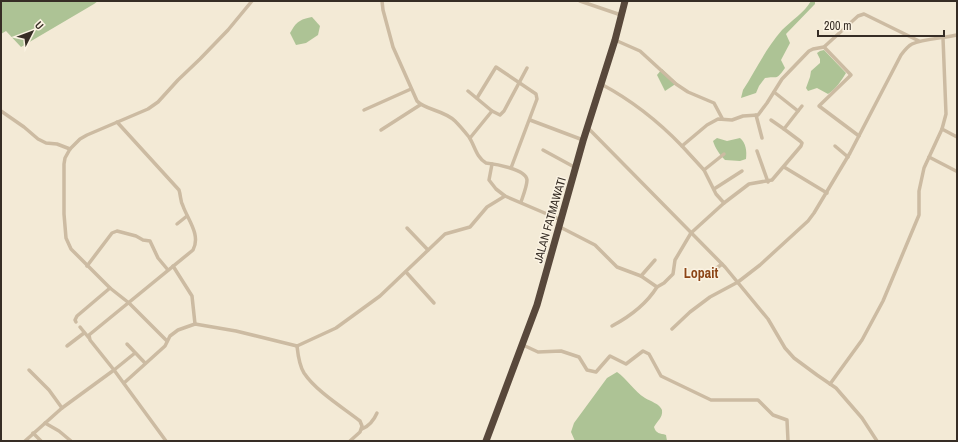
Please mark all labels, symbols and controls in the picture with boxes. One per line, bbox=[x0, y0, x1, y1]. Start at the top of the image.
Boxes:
north arrow bbox=[12, 12, 52, 52]
scale bar bbox=[818, 12, 944, 38]
text: U bbox=[32, 18, 47, 32]
text: 200 m bbox=[824, 18, 851, 34]
street label: JALAN FATMAWATI bbox=[530, 175, 570, 265]
district label: Lopait bbox=[684, 264, 718, 282]

